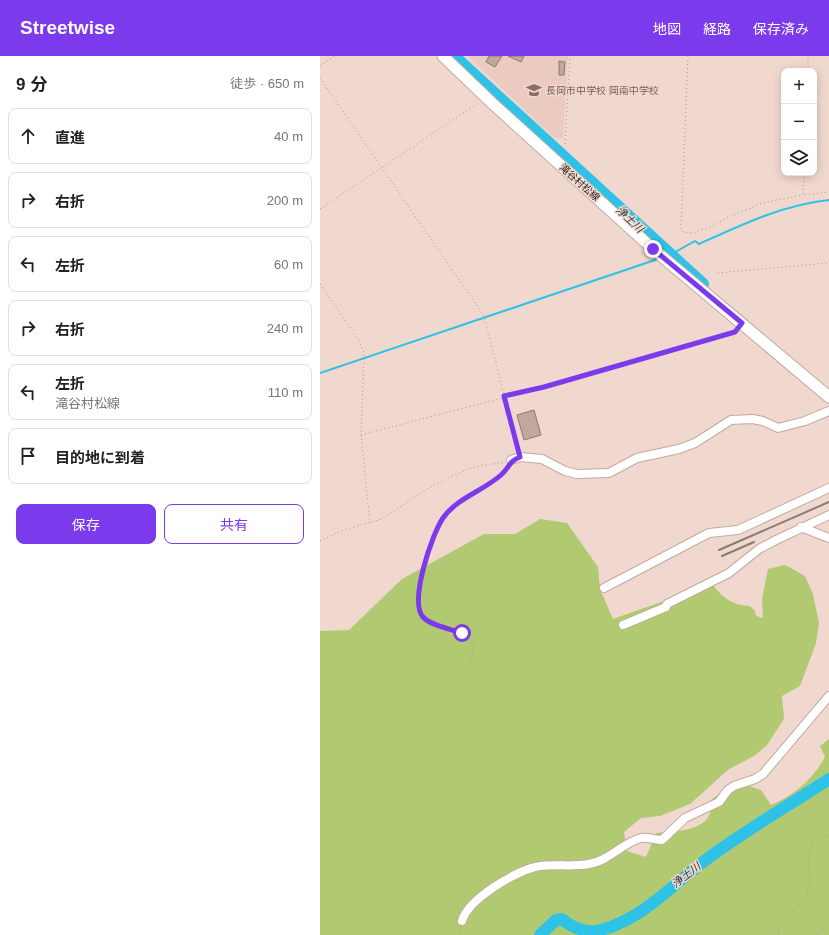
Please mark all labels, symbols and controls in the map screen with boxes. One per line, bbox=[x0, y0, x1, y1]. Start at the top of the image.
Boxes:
text: Streetwise bbox=[20, 17, 115, 38]
text: 地図 bbox=[653, 21, 681, 37]
text: 経路 bbox=[703, 21, 731, 37]
text: 保存済み bbox=[753, 21, 809, 37]
map controls bbox=[781, 68, 817, 176]
button: + bbox=[781, 68, 817, 104]
text: 9 分 bbox=[16, 75, 47, 94]
text: 徒歩 · 650 m bbox=[230, 76, 304, 91]
school or university icon: 長岡市中学校 岡南中学校 bbox=[525, 81, 543, 99]
place label: 長岡市中学校 岡南中学校 bbox=[546, 85, 659, 96]
button: − bbox=[781, 104, 817, 140]
icon: ahead bbox=[17, 125, 39, 147]
text: 直進 bbox=[55, 129, 85, 146]
text: 40 m bbox=[274, 129, 303, 144]
button: layers bbox=[781, 140, 817, 176]
street label: 滝谷村松線 bbox=[557, 162, 602, 203]
icon: right bbox=[17, 189, 39, 211]
text: 右折 bbox=[55, 193, 85, 210]
text: 200 m bbox=[267, 193, 303, 208]
water label: 浄土川 bbox=[614, 203, 647, 235]
route end bbox=[644, 240, 662, 258]
icon: left bbox=[17, 253, 39, 275]
text: 左折 bbox=[55, 257, 85, 274]
text: 60 m bbox=[274, 257, 303, 272]
icon: right bbox=[17, 317, 39, 339]
text: 右折 bbox=[55, 321, 85, 338]
text: 240 m bbox=[267, 321, 303, 336]
text: 左折 bbox=[55, 375, 85, 392]
icon: left bbox=[17, 381, 39, 403]
text: 110 m bbox=[268, 385, 303, 400]
text: 滝谷村松線 bbox=[55, 396, 120, 411]
icon: arrive bbox=[17, 445, 39, 467]
text: 目的地に到着 bbox=[55, 449, 145, 466]
button: 保存 bbox=[16, 504, 156, 544]
button: 共有 bbox=[164, 504, 304, 544]
route start bbox=[453, 624, 471, 642]
water label: 浄土川 bbox=[669, 859, 703, 890]

